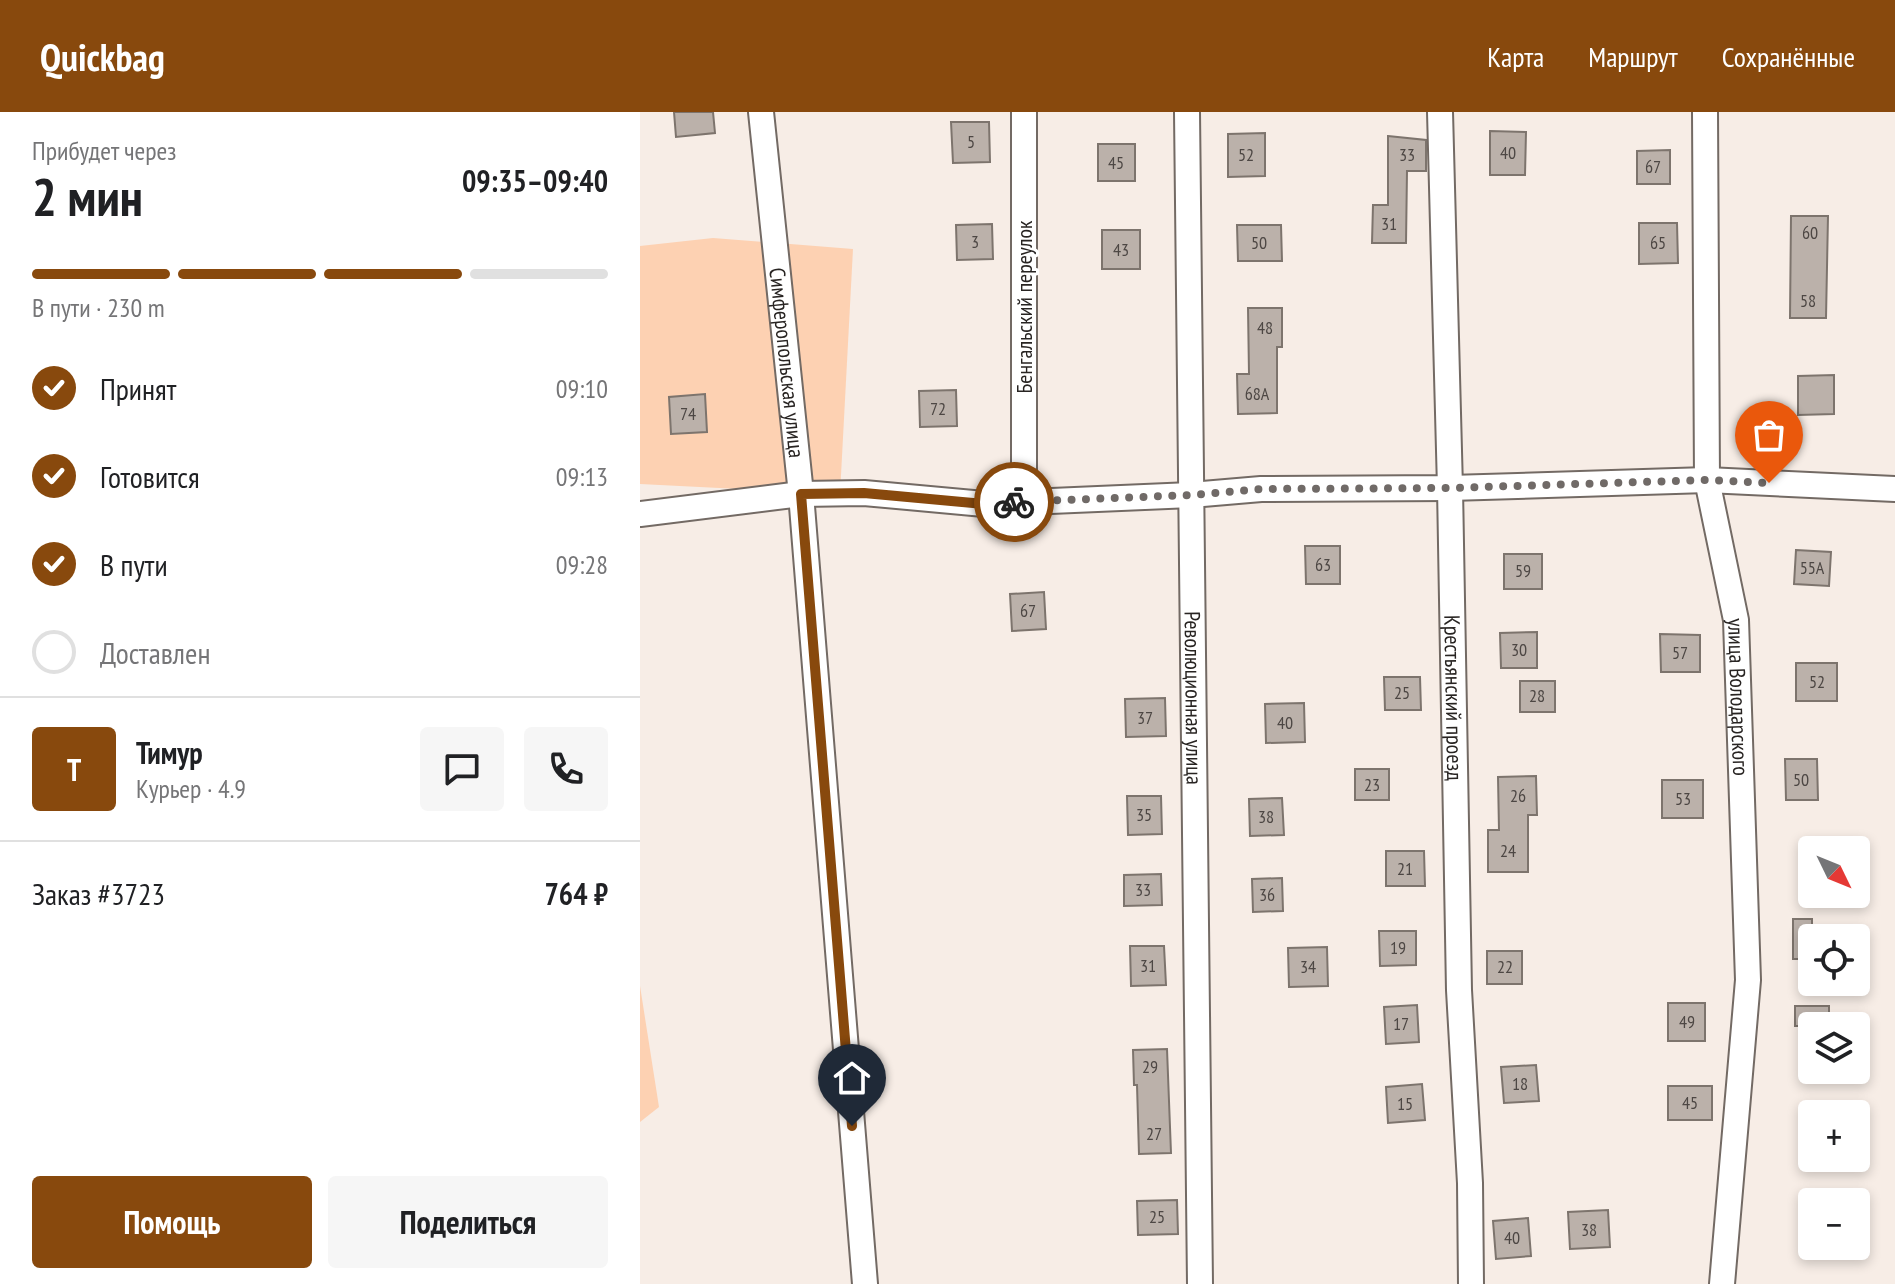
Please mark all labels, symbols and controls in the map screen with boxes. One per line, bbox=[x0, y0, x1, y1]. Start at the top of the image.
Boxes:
text: Quickbag bbox=[40, 32, 165, 81]
text: Карта bbox=[1487, 38, 1544, 75]
text: Маршрут bbox=[1588, 38, 1678, 75]
text: Сохранённые bbox=[1722, 38, 1855, 75]
house number: 5 bbox=[967, 130, 975, 153]
text: Прибудет через bbox=[32, 134, 176, 167]
house number: 40 bbox=[1500, 141, 1516, 164]
house number: 52 bbox=[1238, 143, 1254, 166]
house number: 33 bbox=[1399, 143, 1415, 166]
house number: 45 bbox=[1108, 151, 1124, 174]
house number: 67 bbox=[1645, 155, 1661, 178]
text: 09:35–09:40 bbox=[462, 161, 608, 200]
text: 2 мин bbox=[32, 163, 143, 230]
house number: 31 bbox=[1381, 212, 1397, 235]
street label: Бенгальский переулок bbox=[1010, 220, 1038, 394]
house number: 60 bbox=[1802, 221, 1818, 244]
house number: 3 bbox=[971, 230, 979, 253]
house number: 50 bbox=[1251, 231, 1267, 254]
house number: 65 bbox=[1650, 231, 1666, 254]
house number: 43 bbox=[1113, 238, 1129, 261]
street label: Симферопольская улица bbox=[763, 266, 811, 459]
house number: 58 bbox=[1800, 289, 1816, 312]
text: В пути · 230 m bbox=[32, 291, 165, 324]
house number: 48 bbox=[1257, 316, 1273, 339]
icon: check bbox=[32, 366, 76, 410]
text: Принят bbox=[100, 369, 176, 408]
text: 09:10 bbox=[556, 372, 608, 405]
house number: 68А bbox=[1245, 382, 1270, 405]
house number: 72 bbox=[930, 397, 946, 420]
pin bbox=[1735, 401, 1803, 483]
house number: 74 bbox=[680, 402, 696, 425]
icon: bag bbox=[1747, 413, 1791, 457]
icon: check bbox=[32, 454, 76, 498]
text: Готовится bbox=[100, 457, 200, 496]
text: 09:13 bbox=[556, 460, 608, 493]
courier bbox=[974, 462, 1054, 542]
icon: bike bbox=[992, 480, 1036, 524]
icon: check bbox=[32, 542, 76, 586]
text: В пути bbox=[100, 545, 168, 584]
text: 09:28 bbox=[556, 548, 608, 581]
house number: 63 bbox=[1315, 553, 1331, 576]
house number: 55А bbox=[1800, 556, 1825, 579]
house number: 59 bbox=[1515, 559, 1531, 582]
house number: 67 bbox=[1020, 599, 1036, 622]
street label: Революционная улица bbox=[1179, 611, 1208, 785]
street label: Крестьянский проезд bbox=[1438, 615, 1469, 781]
street label: улица Володарского bbox=[1722, 618, 1755, 776]
text: Доставлен bbox=[100, 633, 210, 672]
house number: 30 bbox=[1511, 638, 1527, 661]
house number: 57 bbox=[1672, 641, 1688, 664]
house number: 52 bbox=[1809, 670, 1825, 693]
house number: 25 bbox=[1394, 681, 1410, 704]
house number: 28 bbox=[1529, 684, 1545, 707]
house number: 37 bbox=[1137, 706, 1153, 729]
house number: 40 bbox=[1277, 711, 1293, 734]
button: chat bbox=[420, 727, 504, 811]
button: phone bbox=[524, 727, 608, 811]
text: Тимур bbox=[136, 733, 203, 772]
text: Т bbox=[67, 750, 81, 789]
house number: 50 bbox=[1793, 768, 1809, 791]
text: Курьер · 4.9 bbox=[136, 772, 246, 805]
house number: 23 bbox=[1364, 773, 1380, 796]
house number: 26 bbox=[1510, 784, 1526, 807]
house number: 53 bbox=[1675, 787, 1691, 810]
house number: 35 bbox=[1136, 803, 1152, 826]
house number: 38 bbox=[1258, 805, 1274, 828]
north arrow bbox=[1798, 836, 1870, 908]
map controls bbox=[1798, 836, 1870, 1260]
house number: 24 bbox=[1500, 839, 1516, 862]
house number: 21 bbox=[1397, 857, 1413, 880]
text: Заказ #3723 bbox=[32, 874, 165, 913]
text: 764 ₽ bbox=[544, 874, 608, 913]
house number: 33 bbox=[1135, 878, 1151, 901]
house number: 36 bbox=[1259, 883, 1275, 906]
button: locate bbox=[1798, 924, 1870, 996]
house number: 19 bbox=[1390, 936, 1406, 959]
house number: 31 bbox=[1140, 954, 1156, 977]
house number: 34 bbox=[1300, 955, 1316, 978]
house number: 22 bbox=[1497, 955, 1513, 978]
house number: 49 bbox=[1679, 1010, 1695, 1033]
house number: 17 bbox=[1393, 1012, 1409, 1035]
button: layers bbox=[1798, 1012, 1870, 1084]
pin bbox=[818, 1044, 886, 1126]
house number: 29 bbox=[1142, 1055, 1158, 1078]
icon: home bbox=[830, 1056, 874, 1100]
house number: 18 bbox=[1512, 1072, 1528, 1095]
house number: 45 bbox=[1682, 1091, 1698, 1114]
house number: 15 bbox=[1397, 1092, 1413, 1115]
button: + bbox=[1798, 1100, 1870, 1172]
house number: 27 bbox=[1146, 1122, 1162, 1145]
button: Помощь bbox=[32, 1176, 312, 1268]
button: Поделиться bbox=[328, 1176, 608, 1268]
button: − bbox=[1798, 1188, 1870, 1260]
house number: 25 bbox=[1149, 1205, 1165, 1228]
house number: 38 bbox=[1581, 1218, 1597, 1241]
house number: 40 bbox=[1504, 1226, 1520, 1249]

